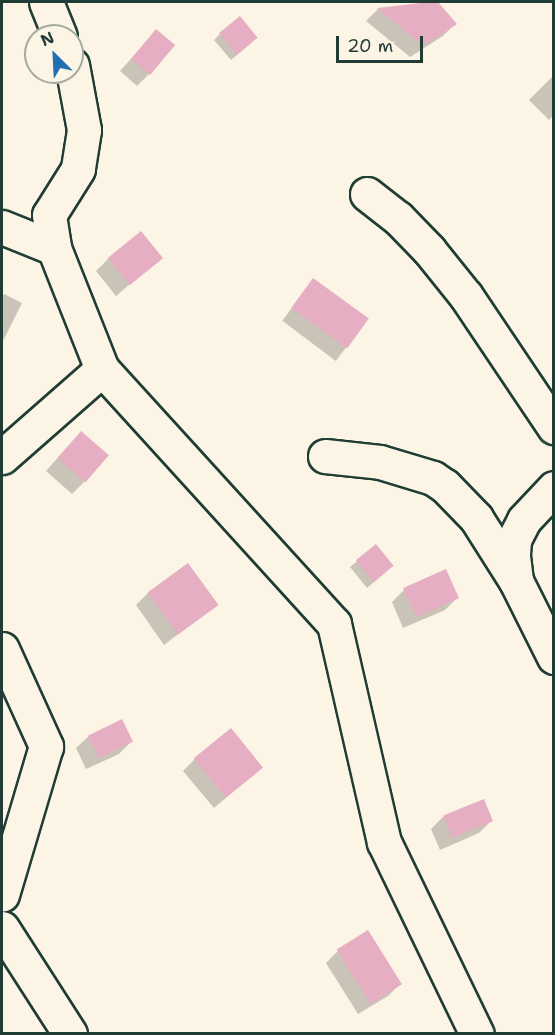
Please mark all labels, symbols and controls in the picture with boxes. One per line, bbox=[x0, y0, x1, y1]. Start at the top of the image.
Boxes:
north arrow bbox=[24, 24, 84, 84]
scale bar bbox=[339, 24, 426, 62]
text: N bbox=[37, 27, 57, 51]
text: 20 m bbox=[347, 34, 393, 58]

